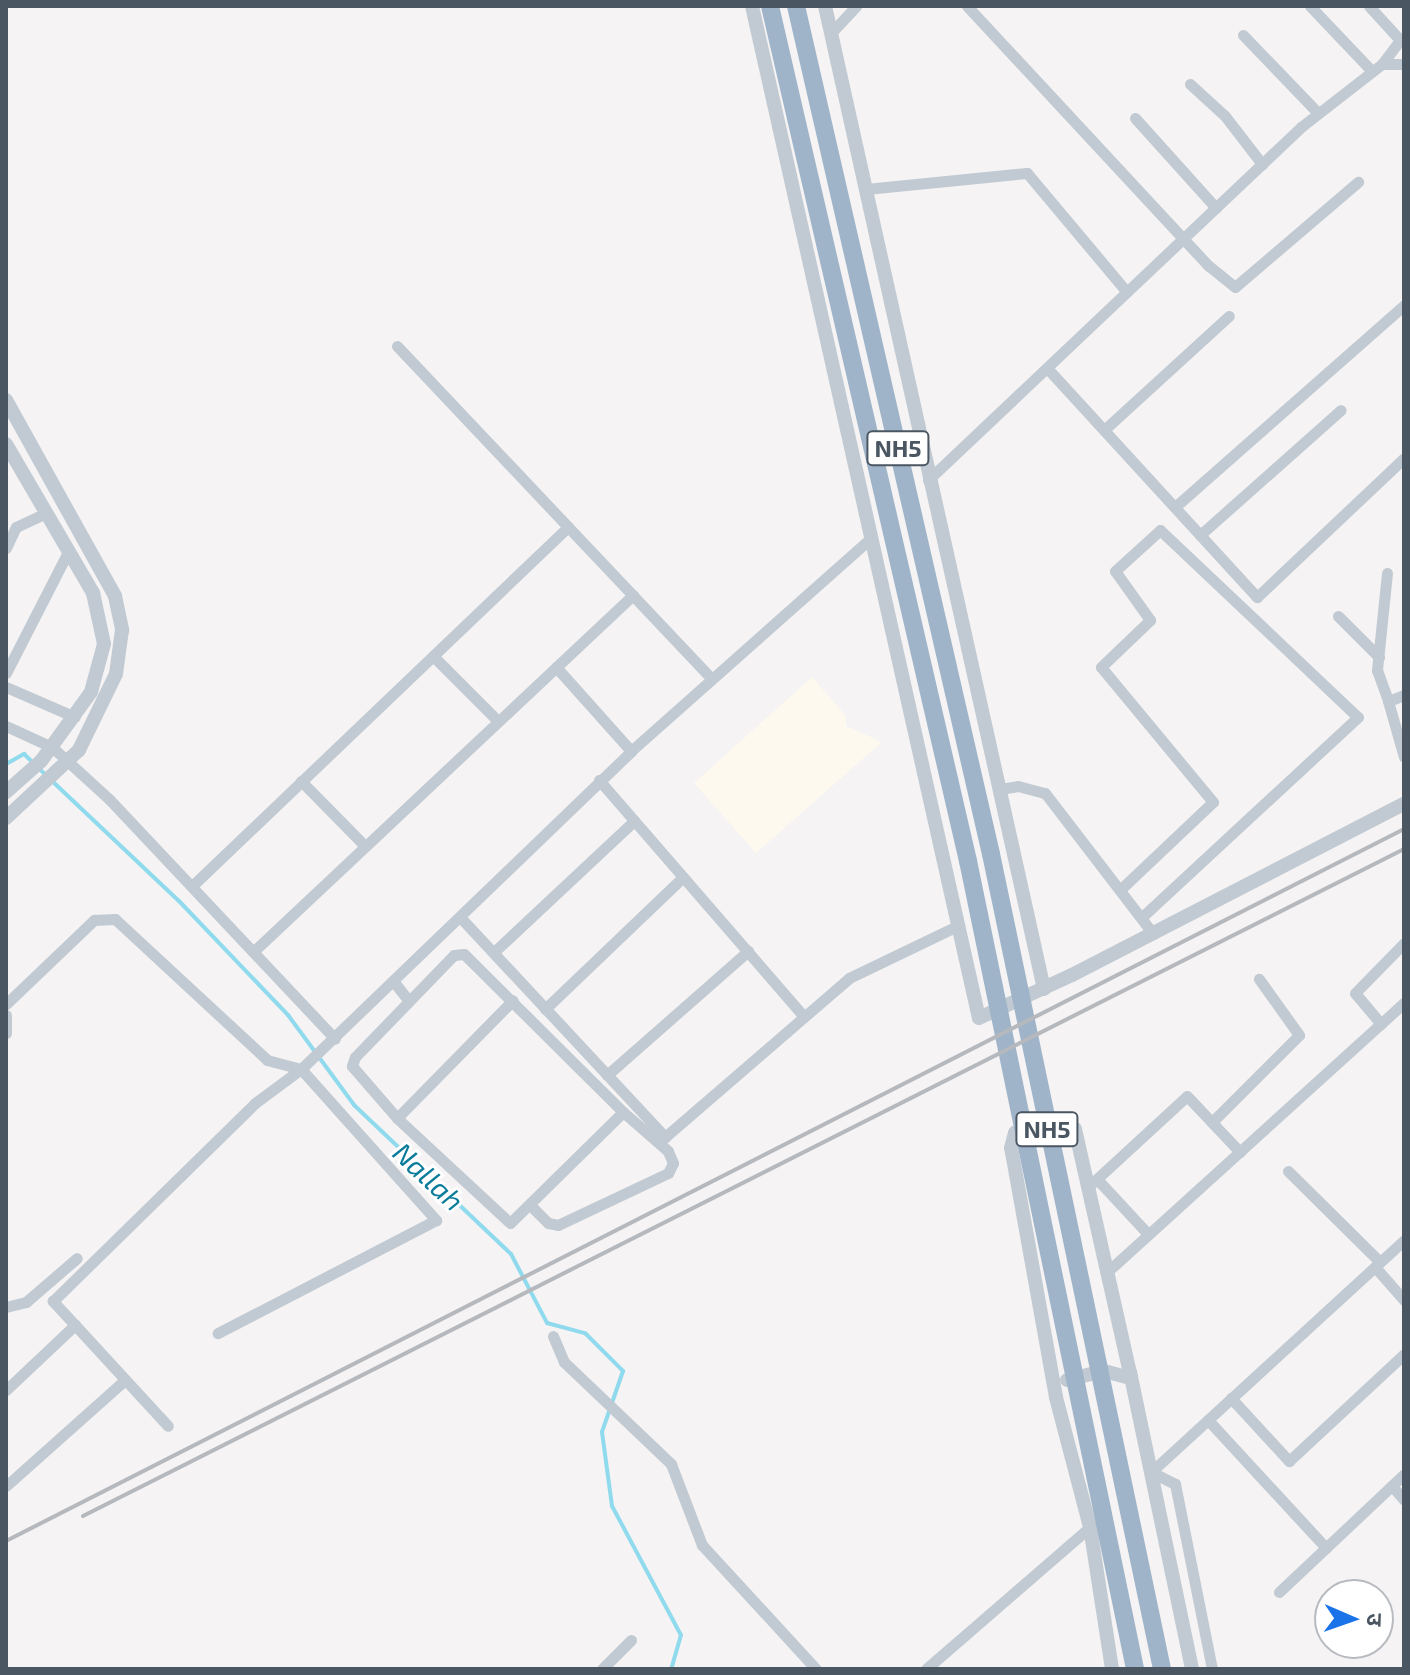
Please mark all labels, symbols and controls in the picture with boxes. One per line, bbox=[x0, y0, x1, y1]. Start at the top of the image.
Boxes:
road number: NH5 bbox=[866, 428, 930, 468]
road number: NH5 bbox=[1015, 1109, 1079, 1149]
water label: Nallah bbox=[387, 1135, 471, 1217]
north arrow bbox=[1314, 1579, 1394, 1659]
text: उ bbox=[1363, 1613, 1389, 1627]

